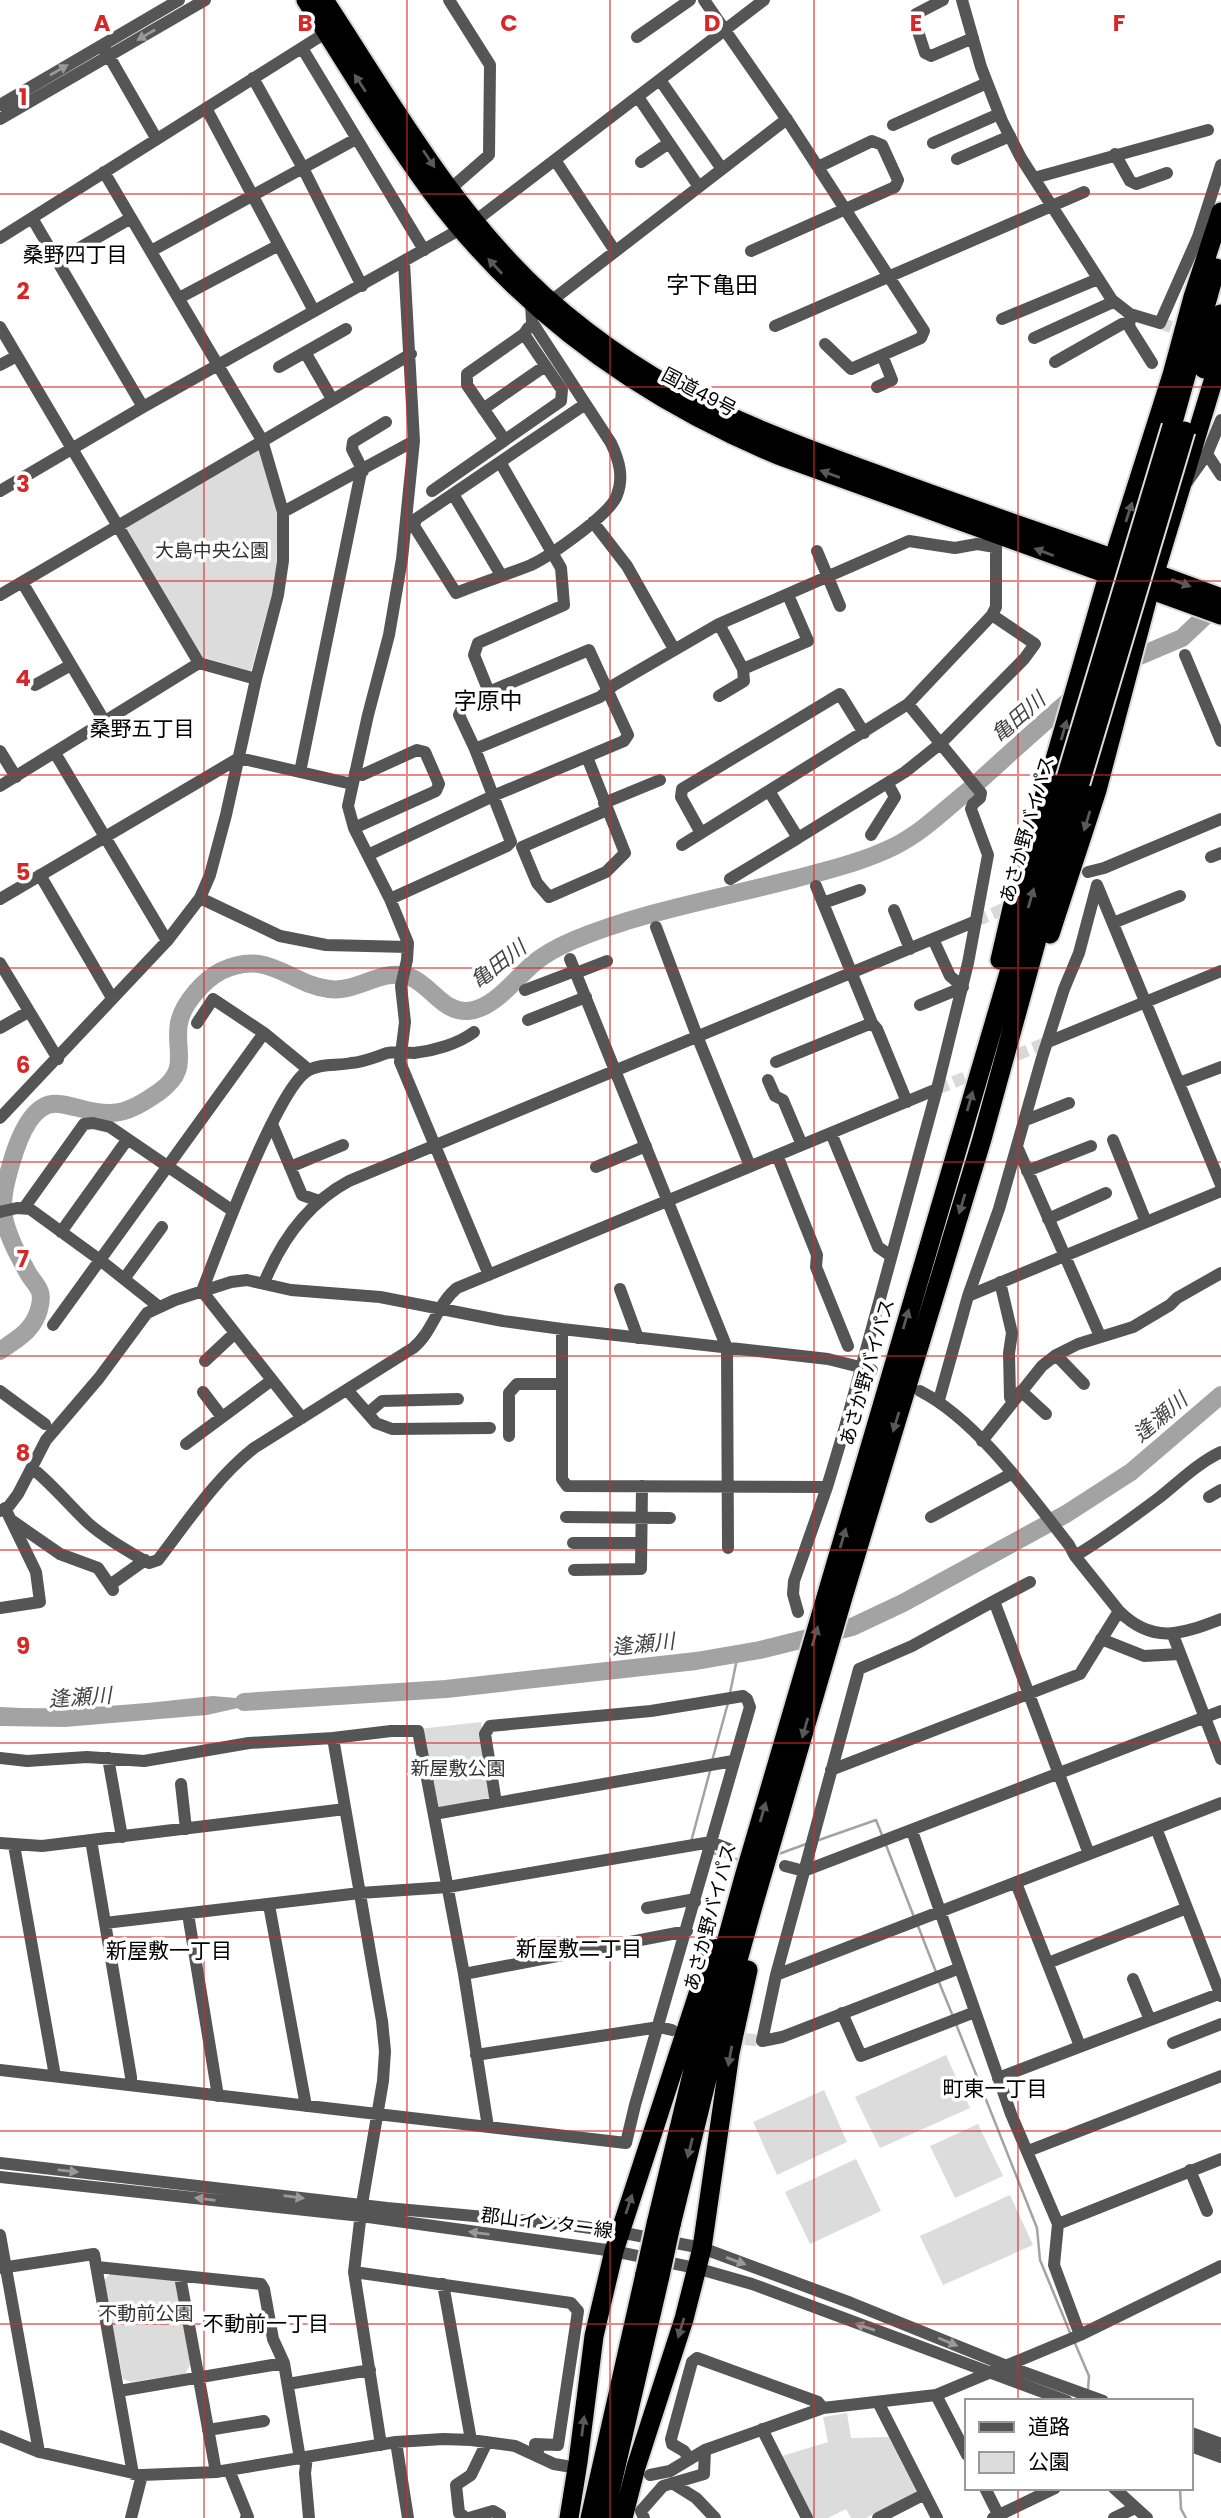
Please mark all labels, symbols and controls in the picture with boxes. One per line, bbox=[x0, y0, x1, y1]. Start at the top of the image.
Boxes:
text: A bbox=[94, 7, 111, 39]
text: B bbox=[297, 7, 313, 39]
text: C bbox=[500, 7, 518, 39]
text: D bbox=[704, 7, 720, 39]
text: E bbox=[910, 7, 922, 39]
text: F bbox=[1113, 7, 1125, 39]
one-way arrow bbox=[136, 28, 156, 40]
one-way arrow bbox=[49, 64, 68, 76]
one-way arrow bbox=[353, 74, 366, 93]
text: 1 bbox=[19, 81, 27, 113]
one-way arrow bbox=[422, 150, 436, 168]
district label: 桑野四丁目 bbox=[23, 240, 128, 269]
one-way arrow bbox=[487, 258, 503, 275]
district label: 字下亀田 bbox=[666, 269, 758, 301]
text: 2 bbox=[16, 275, 30, 307]
street label: 国道49号 bbox=[657, 361, 741, 423]
text: 3 bbox=[16, 468, 30, 500]
one-way arrow bbox=[820, 468, 841, 479]
one-way arrow bbox=[1124, 501, 1135, 522]
park label: 大島中央公園 bbox=[155, 537, 269, 564]
one-way arrow bbox=[1034, 546, 1055, 557]
one-way arrow bbox=[1170, 578, 1191, 589]
text: 4 bbox=[15, 662, 31, 694]
water label: 亀田川 bbox=[985, 684, 1053, 749]
district label: 字原中 bbox=[454, 685, 523, 717]
district label: 桑野五丁目 bbox=[90, 714, 195, 743]
one-way arrow bbox=[1059, 719, 1069, 740]
street label: あさか野バイパス bbox=[993, 752, 1061, 906]
one-way arrow bbox=[1082, 810, 1092, 831]
text: 5 bbox=[16, 856, 30, 888]
one-way arrow bbox=[1026, 887, 1037, 909]
water label: 亀田川 bbox=[464, 932, 533, 995]
text: 6 bbox=[16, 1049, 30, 1081]
one-way arrow bbox=[965, 1090, 975, 1111]
one-way arrow bbox=[956, 1194, 967, 1215]
text: 7 bbox=[17, 1243, 29, 1275]
street label: あさか野バイパス bbox=[833, 1295, 901, 1449]
one-way arrow bbox=[902, 1308, 912, 1329]
water label: 逢瀬川 bbox=[1127, 1384, 1195, 1448]
one-way arrow bbox=[891, 1411, 901, 1432]
text: 8 bbox=[16, 1437, 30, 1469]
one-way arrow bbox=[838, 1526, 849, 1548]
water label: 逢瀬川 bbox=[610, 1626, 678, 1662]
one-way arrow bbox=[810, 1626, 820, 1647]
text: 9 bbox=[16, 1630, 30, 1662]
water label: 逢瀬川 bbox=[48, 1680, 114, 1714]
one-way arrow bbox=[800, 1718, 810, 1739]
park label: 新屋敷公園 bbox=[410, 1755, 506, 1782]
one-way arrow bbox=[759, 1801, 769, 1822]
street label: あさか野バイパス bbox=[677, 1840, 743, 1994]
district label: 新屋敷二丁目 bbox=[516, 1934, 642, 1963]
district label: 新屋敷一丁目 bbox=[106, 1936, 232, 1965]
one-way arrow bbox=[724, 2045, 735, 2067]
district label: 町東一丁目 bbox=[943, 2074, 1048, 2103]
one-way arrow bbox=[684, 2137, 695, 2159]
one-way arrow bbox=[57, 2165, 79, 2176]
one-way arrow bbox=[283, 2191, 305, 2202]
one-way arrow bbox=[193, 2193, 215, 2204]
one-way arrow bbox=[624, 2193, 634, 2214]
street label: 郡山インター線 bbox=[479, 2201, 615, 2245]
one-way arrow bbox=[468, 2228, 490, 2239]
one-way arrow bbox=[726, 2255, 747, 2266]
park label: 不動前公園 bbox=[98, 2300, 194, 2327]
district label: 不動前一丁目 bbox=[203, 2309, 329, 2338]
one-way arrow bbox=[676, 2318, 686, 2339]
one-way arrow bbox=[854, 2321, 875, 2332]
one-way arrow bbox=[938, 2337, 959, 2348]
legend bbox=[965, 2399, 1193, 2490]
text: 道路 bbox=[1028, 2412, 1070, 2441]
one-way arrow bbox=[577, 2415, 588, 2437]
text: 公園 bbox=[1028, 2447, 1070, 2476]

